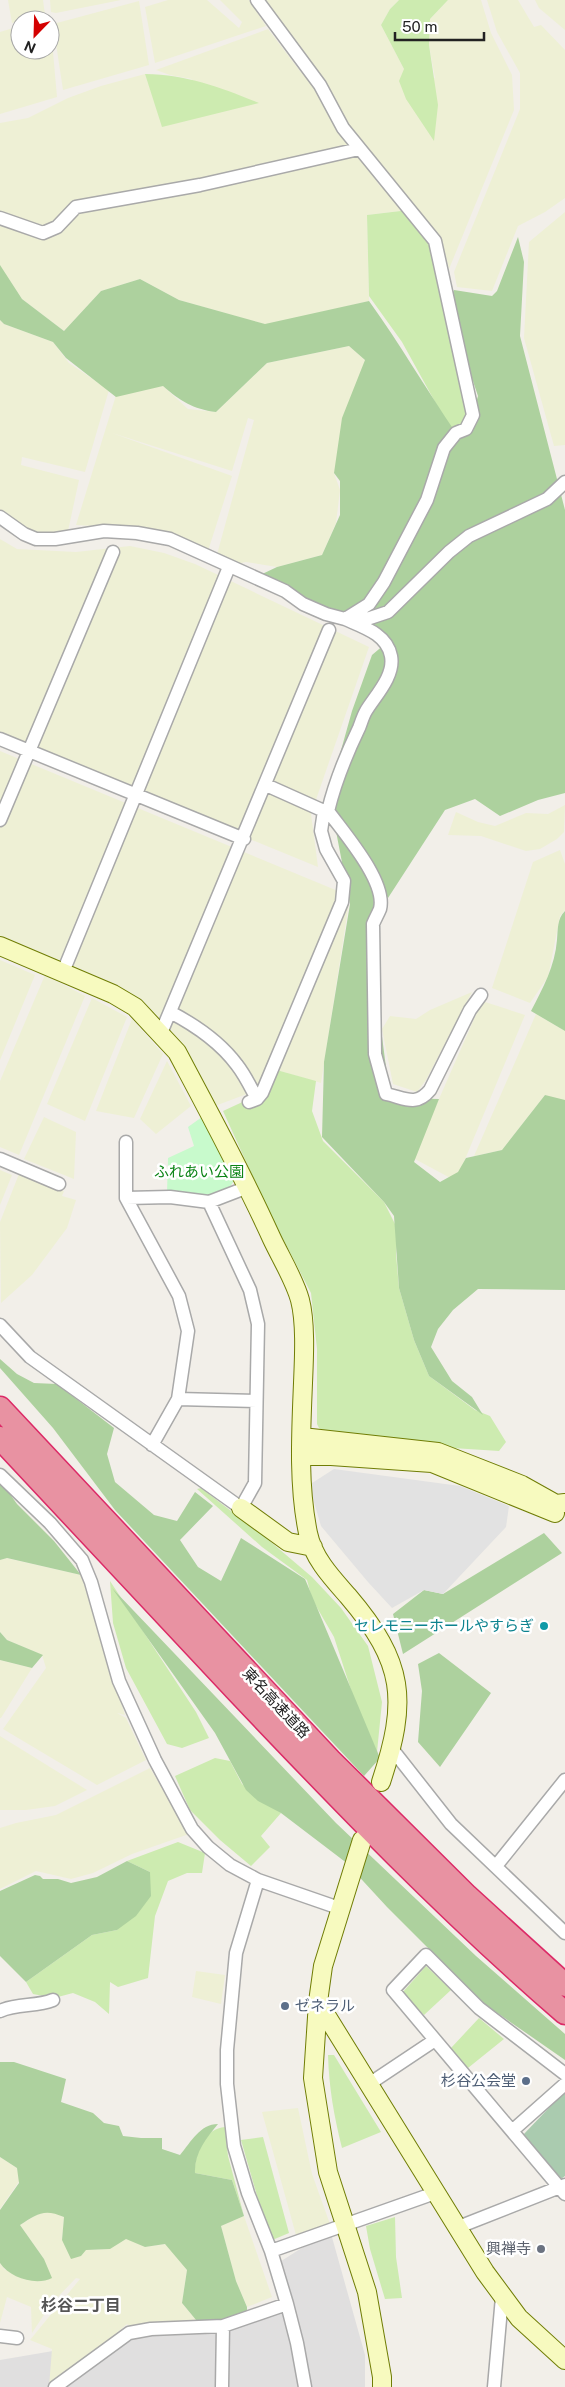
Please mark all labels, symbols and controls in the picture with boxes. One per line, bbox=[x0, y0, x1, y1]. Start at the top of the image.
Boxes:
north arrow bbox=[10, 10, 60, 60]
scale bar bbox=[395, 10, 484, 42]
text: 50 m bbox=[402, 18, 437, 35]
text: N bbox=[22, 37, 38, 56]
park label: ふれあい公園 bbox=[154, 1163, 244, 1180]
place label: セレモニーホールやすらぎ bbox=[354, 1617, 534, 1634]
marker: セレモニーホールやすらぎ bbox=[538, 1620, 550, 1632]
street label: 東名高速道路 bbox=[239, 1664, 313, 1741]
place label: ゼネラル bbox=[295, 1997, 355, 2014]
marker: ゼネラル bbox=[279, 2000, 291, 2012]
place label: 杉谷公会堂 bbox=[441, 2072, 516, 2089]
marker: 杉谷公会堂 bbox=[520, 2075, 532, 2087]
place label: 興禅寺 bbox=[486, 2240, 531, 2257]
marker: 興禅寺 bbox=[535, 2243, 547, 2255]
district label: 杉谷二丁目 bbox=[41, 2296, 121, 2315]

